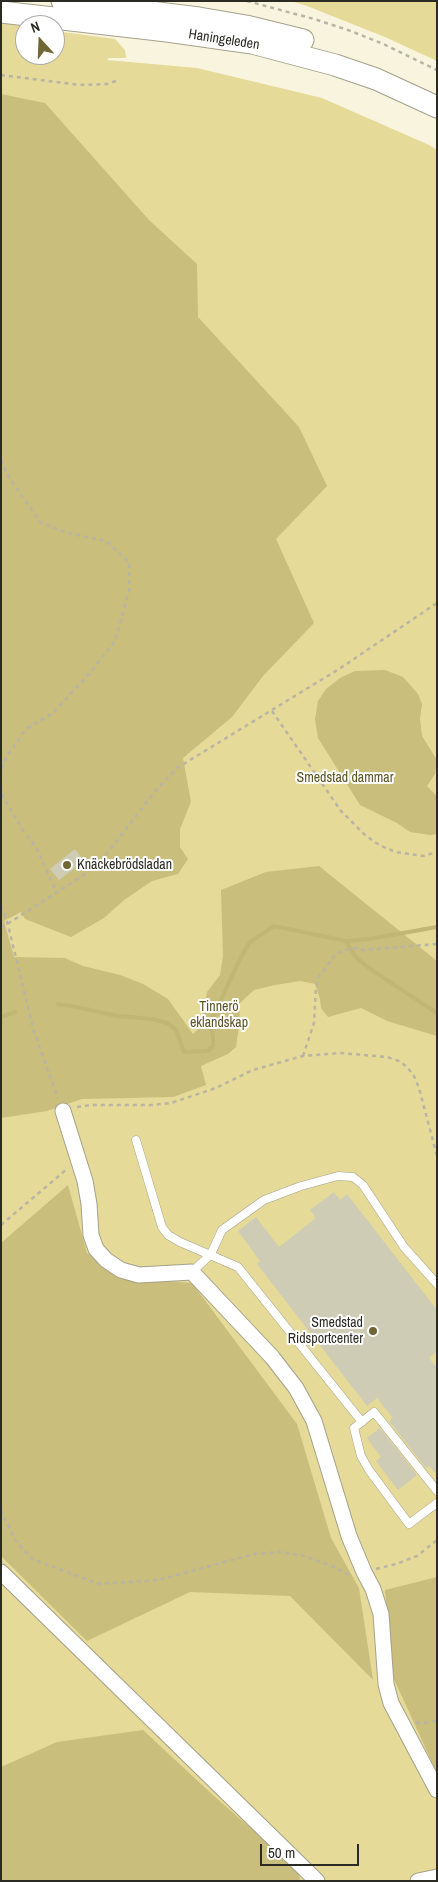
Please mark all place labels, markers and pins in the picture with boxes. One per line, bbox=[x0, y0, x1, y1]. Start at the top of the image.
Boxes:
place label: Knäckebrödsladan bbox=[77, 857, 172, 873]
marker: Knäckebrödsladan bbox=[61, 859, 73, 871]
place label: Smedstad Ridsportcenter bbox=[288, 1315, 363, 1348]
marker: Smedstad Ridsportcenter bbox=[367, 1325, 379, 1337]

